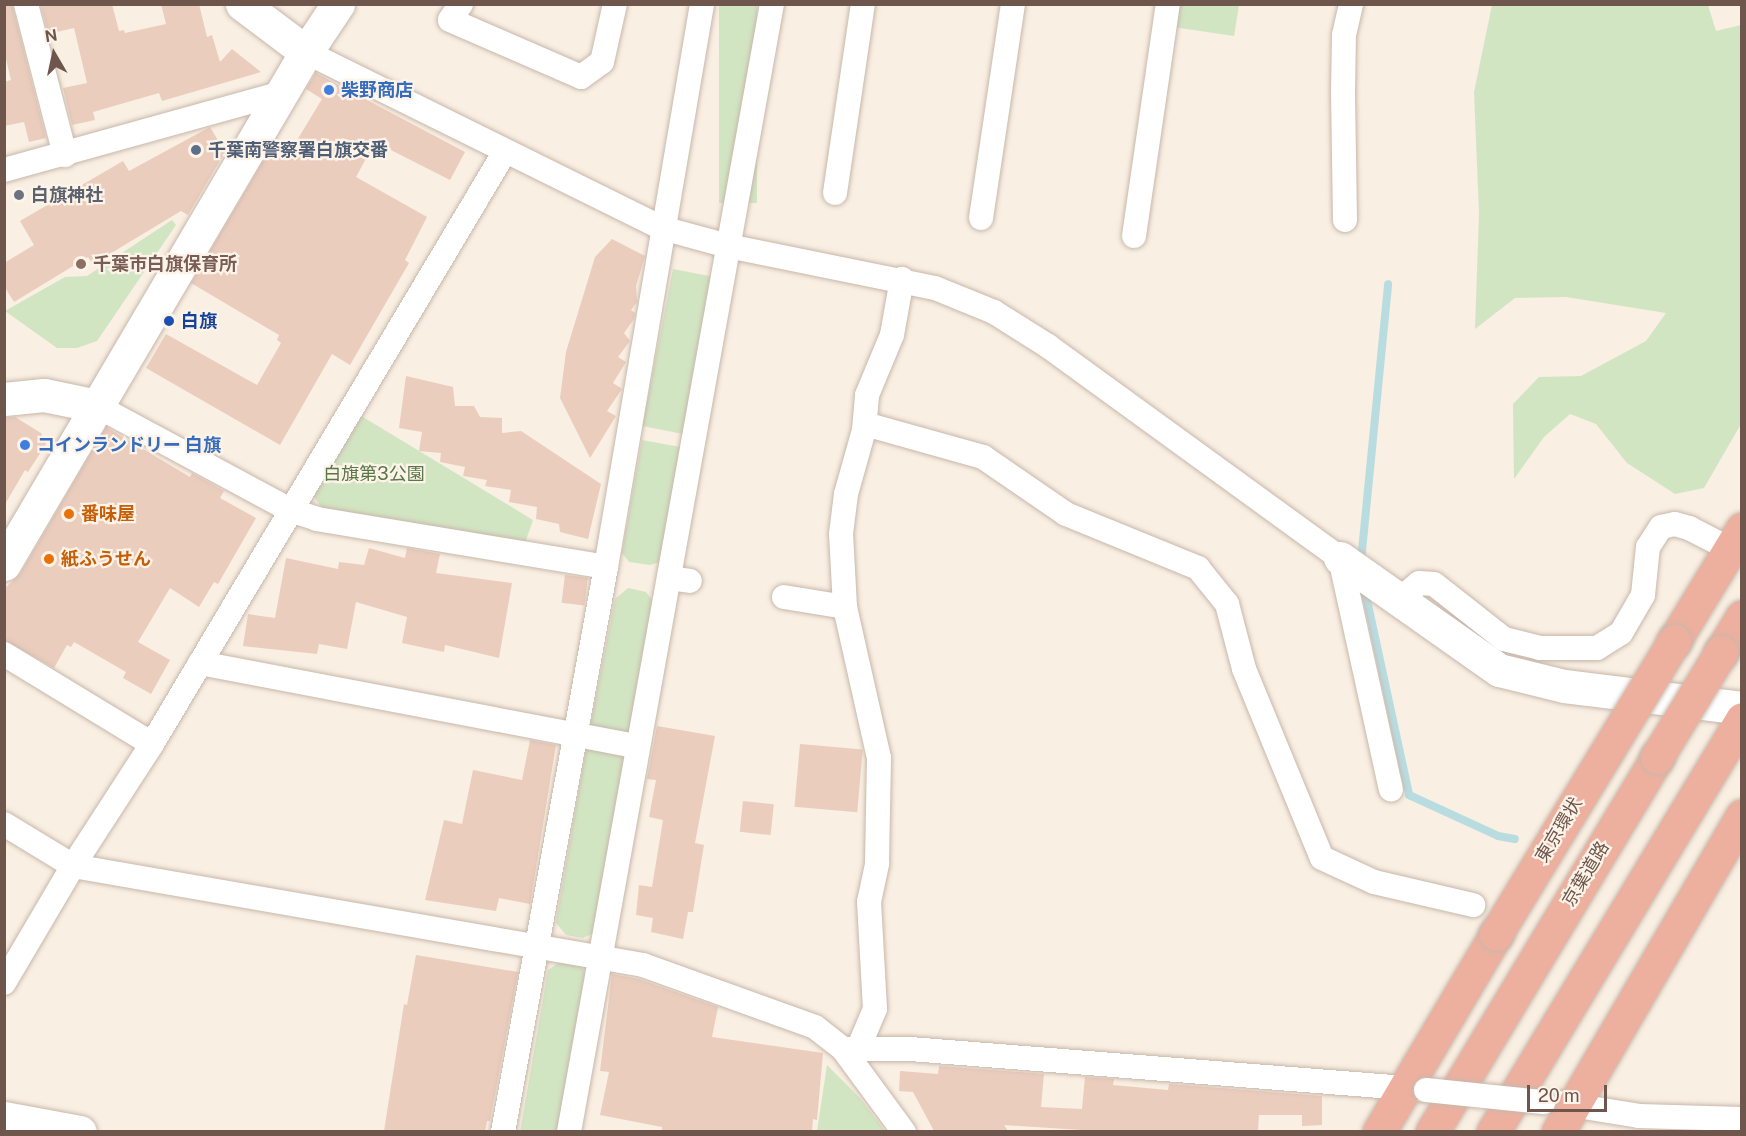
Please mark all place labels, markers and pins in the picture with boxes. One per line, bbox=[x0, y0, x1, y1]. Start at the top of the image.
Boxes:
place label: 柴野商店 bbox=[341, 79, 413, 101]
marker: 柴野商店 bbox=[322, 83, 336, 97]
place label: 千葉南警察署白旗交番 bbox=[208, 139, 388, 161]
marker: 千葉南警察署白旗交番 bbox=[189, 143, 203, 157]
place label: 白旗神社 bbox=[31, 184, 103, 206]
marker: 白旗神社 bbox=[12, 188, 26, 202]
place label: 千葉市白旗保育所 bbox=[93, 253, 237, 275]
marker: 千葉市白旗保育所 bbox=[74, 257, 88, 271]
place label: 白旗 bbox=[181, 310, 217, 332]
marker: 白旗 bbox=[162, 314, 176, 328]
place label: コインランドリー 白旗 bbox=[37, 434, 221, 456]
marker: コインランドリー 白旗 bbox=[18, 438, 32, 452]
place label: 番味屋 bbox=[81, 503, 135, 525]
marker: 番味屋 bbox=[62, 507, 76, 521]
place label: 紙ふうせん bbox=[61, 548, 151, 570]
marker: 紙ふうせん bbox=[42, 552, 56, 566]

